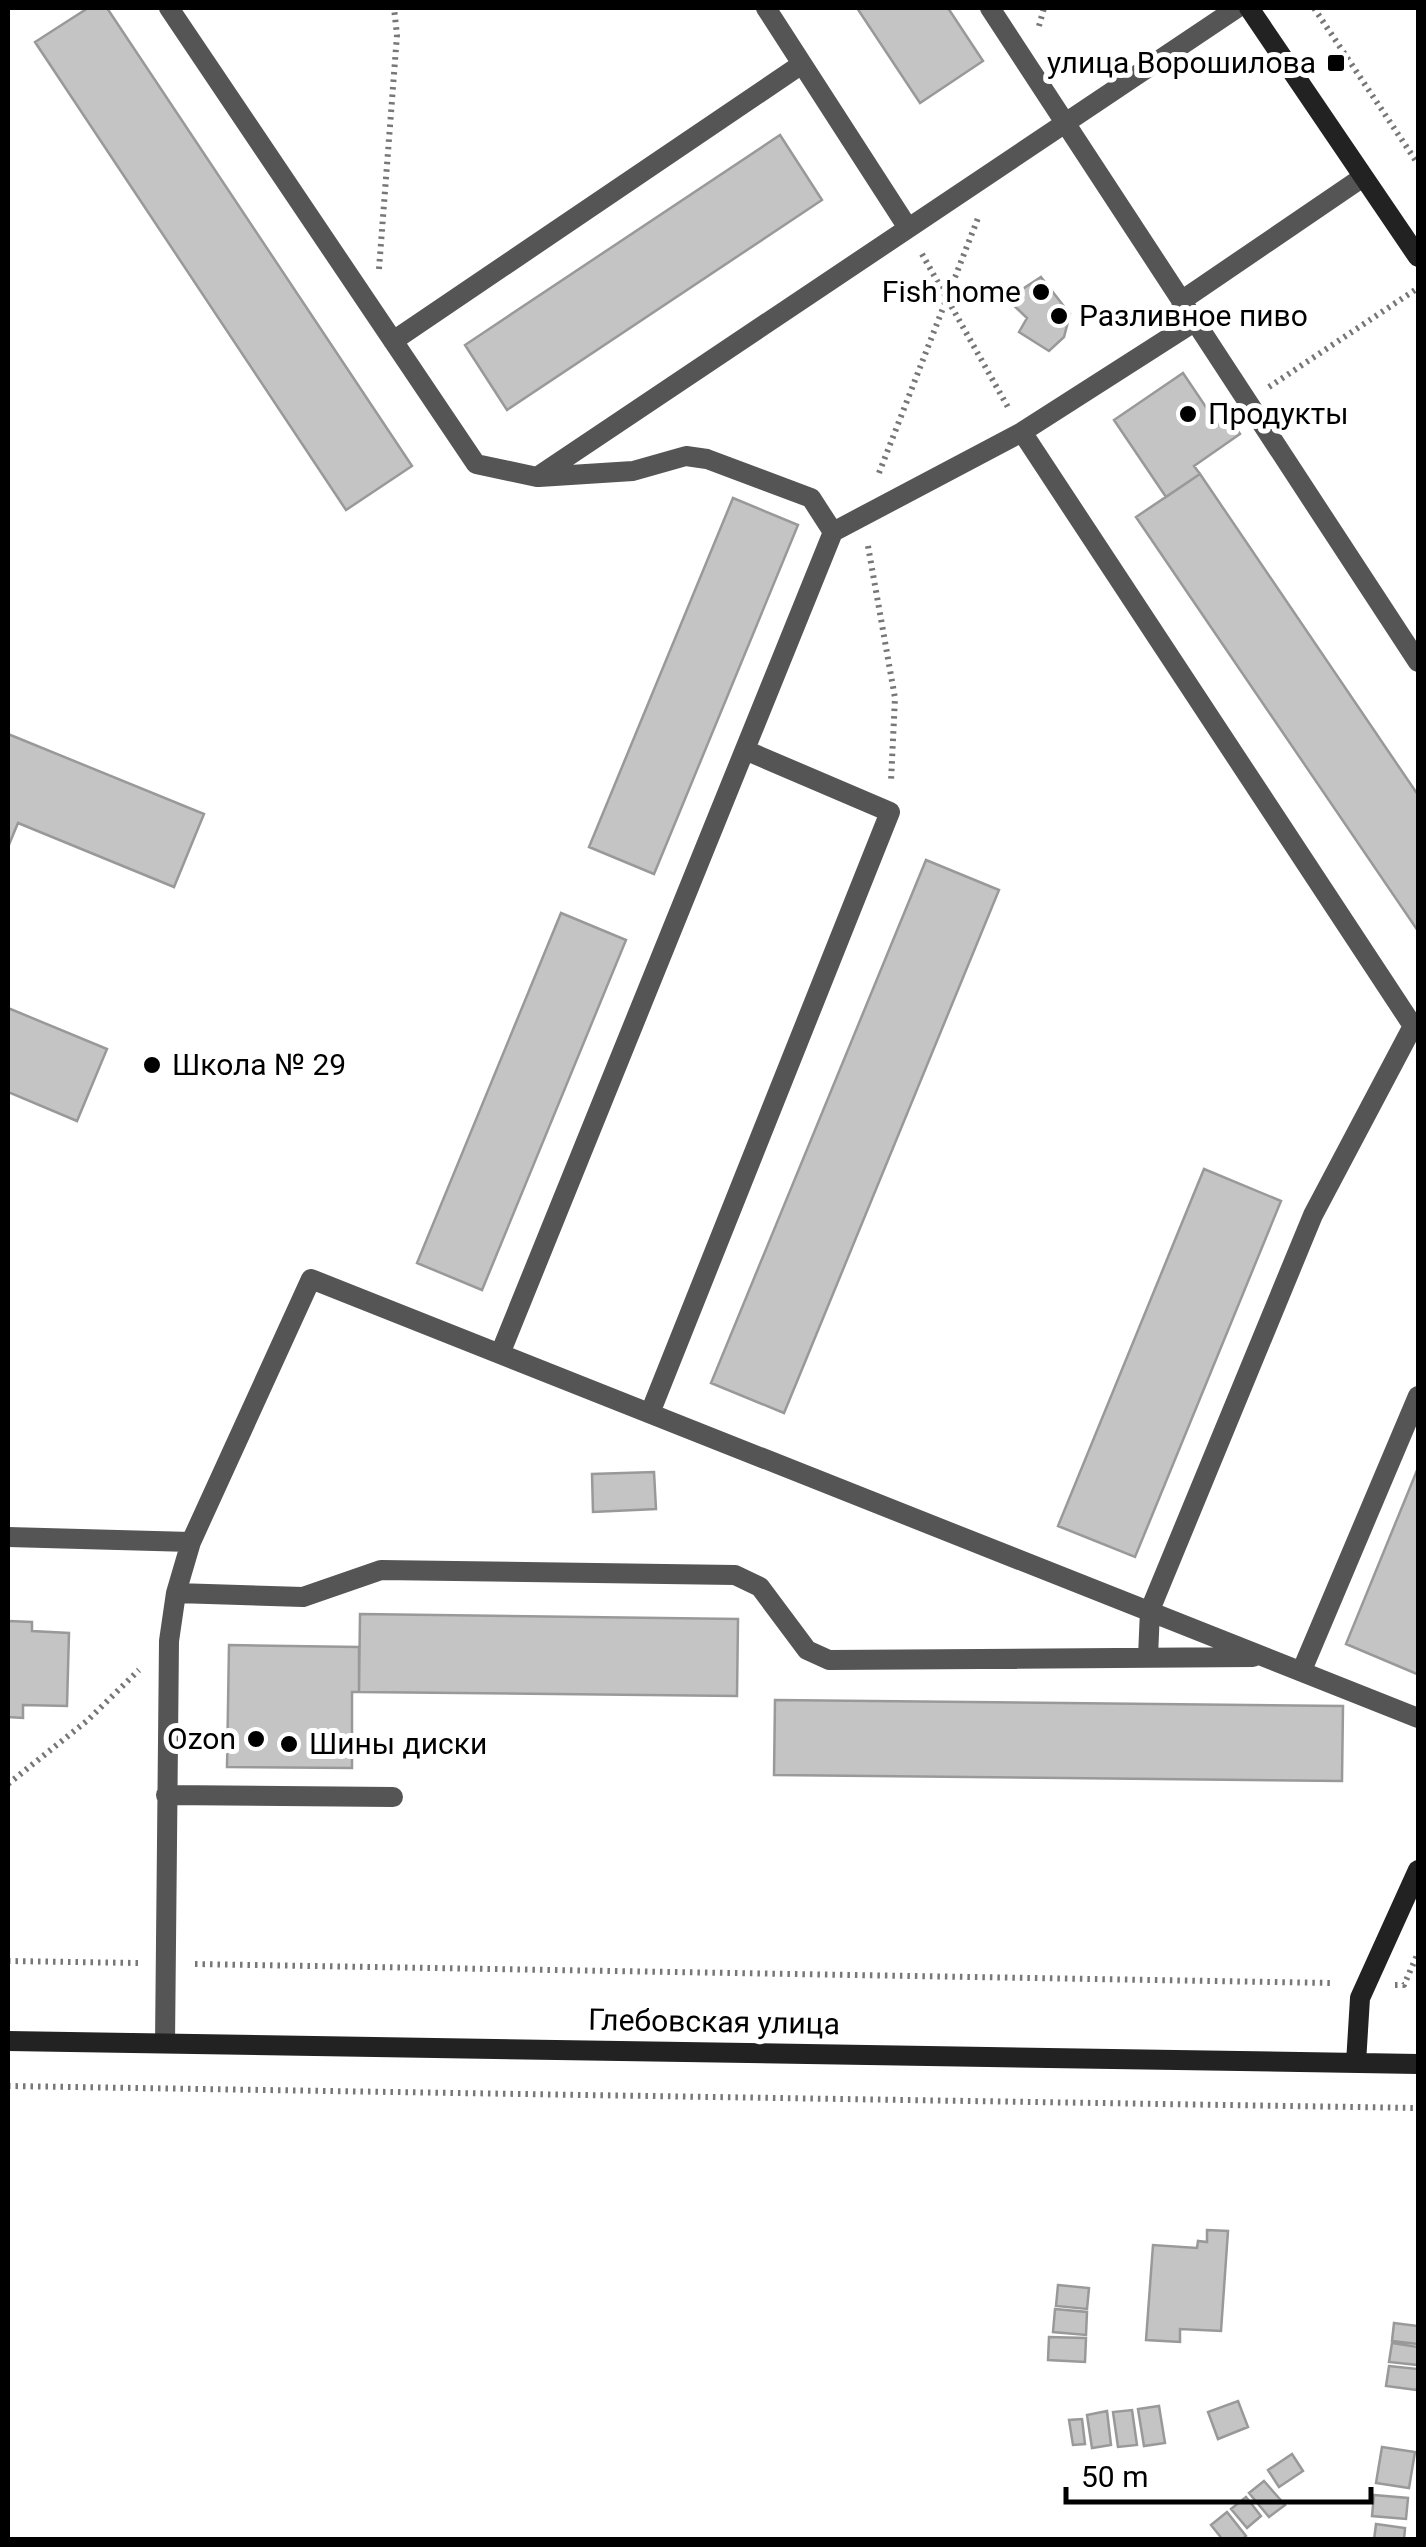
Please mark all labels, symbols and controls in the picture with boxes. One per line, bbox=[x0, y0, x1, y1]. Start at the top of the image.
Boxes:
place label: улица Ворошилова bbox=[1047, 45, 1316, 80]
marker: улица Ворошилова bbox=[1325, 52, 1347, 74]
place label: Fish home bbox=[882, 274, 1021, 309]
marker: Fish home bbox=[1030, 281, 1052, 303]
place label: Разливное пиво bbox=[1079, 298, 1308, 333]
marker: Разливное пиво bbox=[1048, 305, 1070, 327]
place label: Продукты bbox=[1208, 396, 1349, 431]
marker: Продукты bbox=[1177, 403, 1199, 425]
place label: Школа № 29 bbox=[172, 1047, 346, 1082]
marker: Школа № 29 bbox=[141, 1054, 163, 1076]
place label: Ozon bbox=[167, 1721, 236, 1756]
place label: Шины диски bbox=[309, 1726, 487, 1761]
marker: Ozon bbox=[245, 1728, 267, 1750]
marker: Шины диски bbox=[278, 1733, 300, 1755]
street label: Глебовская улица bbox=[588, 2002, 840, 2041]
scale bar bbox=[1066, 2442, 1371, 2504]
text: 50 m bbox=[1081, 2459, 1148, 2494]

